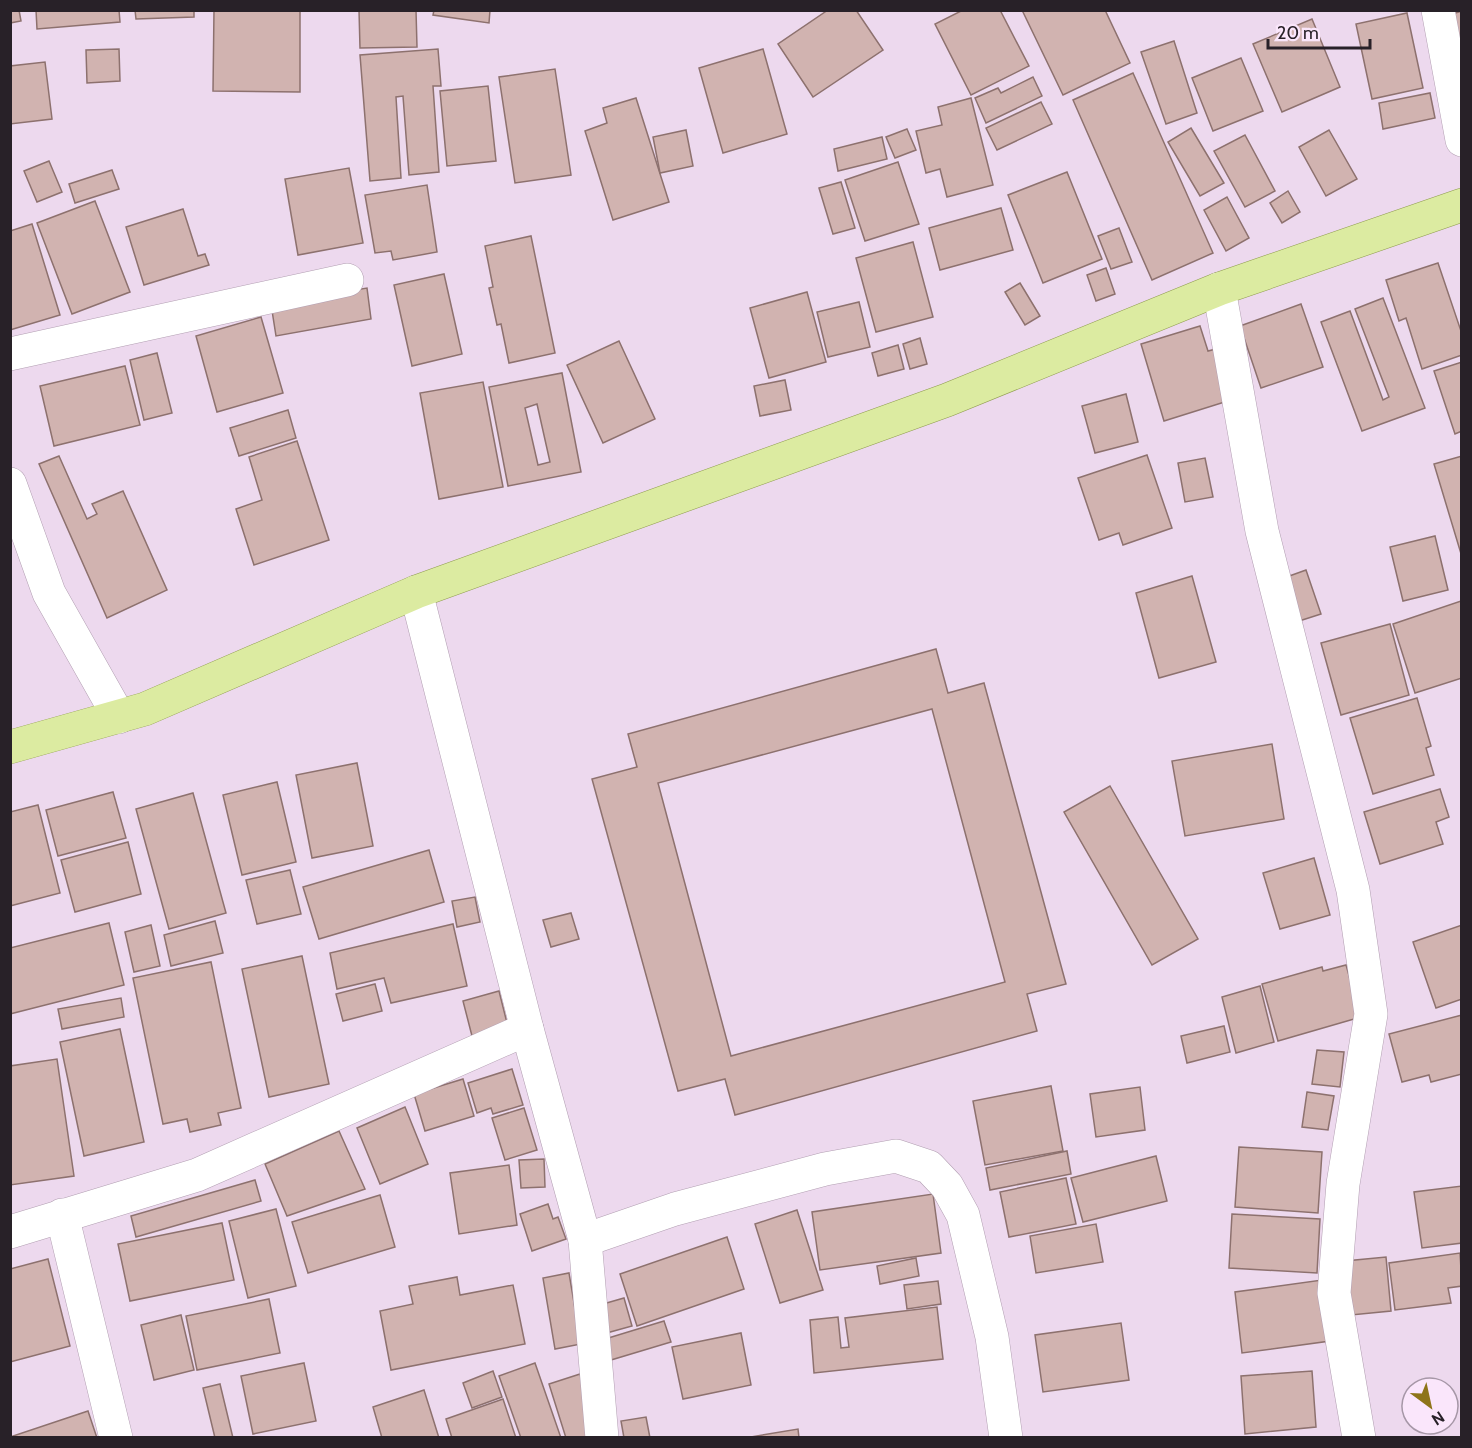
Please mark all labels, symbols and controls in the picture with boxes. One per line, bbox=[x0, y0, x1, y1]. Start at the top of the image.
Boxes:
scale bar bbox=[1268, 12, 1370, 50]
text: 20 m bbox=[1277, 22, 1319, 44]
north arrow bbox=[1400, 1376, 1460, 1436]
text: N bbox=[1428, 1407, 1448, 1429]

